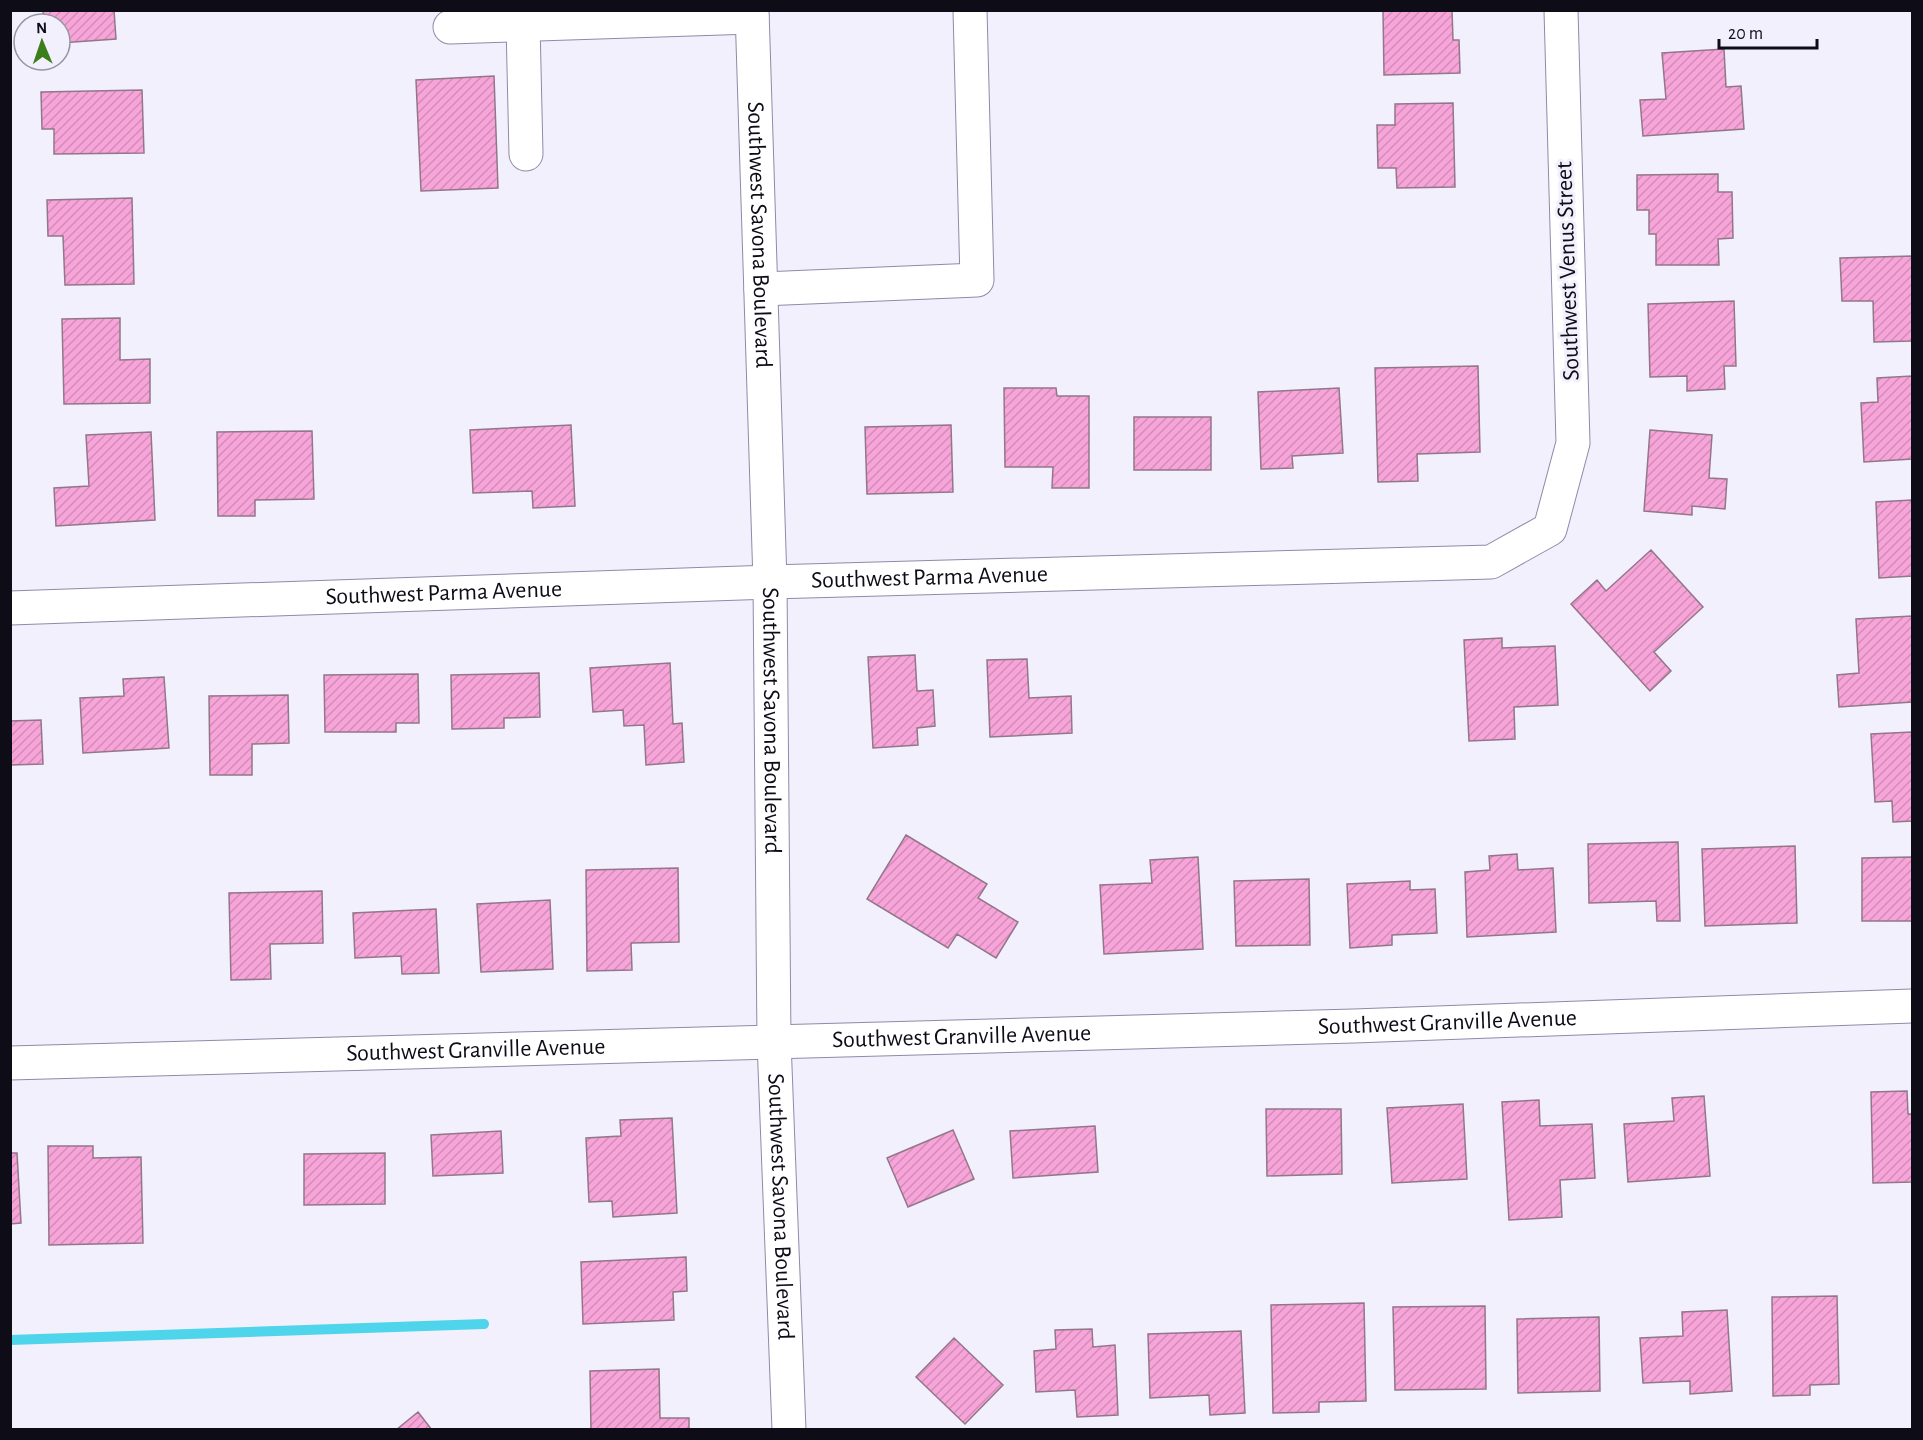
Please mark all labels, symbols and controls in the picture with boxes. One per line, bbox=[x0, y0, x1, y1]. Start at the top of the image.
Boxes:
north arrow bbox=[12, 12, 72, 72]
scale bar bbox=[1719, 12, 1816, 50]
text: N bbox=[36, 20, 47, 36]
text: 20 m bbox=[1728, 25, 1763, 43]
street label: Southwest Savona Boulevard bbox=[743, 101, 775, 369]
street label: Southwest Venus Street bbox=[1552, 161, 1584, 381]
street label: Southwest Parma Avenue bbox=[811, 562, 1048, 593]
street label: Southwest Parma Avenue bbox=[325, 577, 562, 609]
street label: Southwest Savona Boulevard bbox=[758, 587, 784, 854]
street label: Southwest Granville Avenue bbox=[1318, 1006, 1577, 1039]
street label: Southwest Granville Avenue bbox=[832, 1021, 1092, 1052]
street label: Southwest Granville Avenue bbox=[346, 1035, 606, 1066]
street label: Southwest Savona Boulevard bbox=[763, 1073, 798, 1340]

